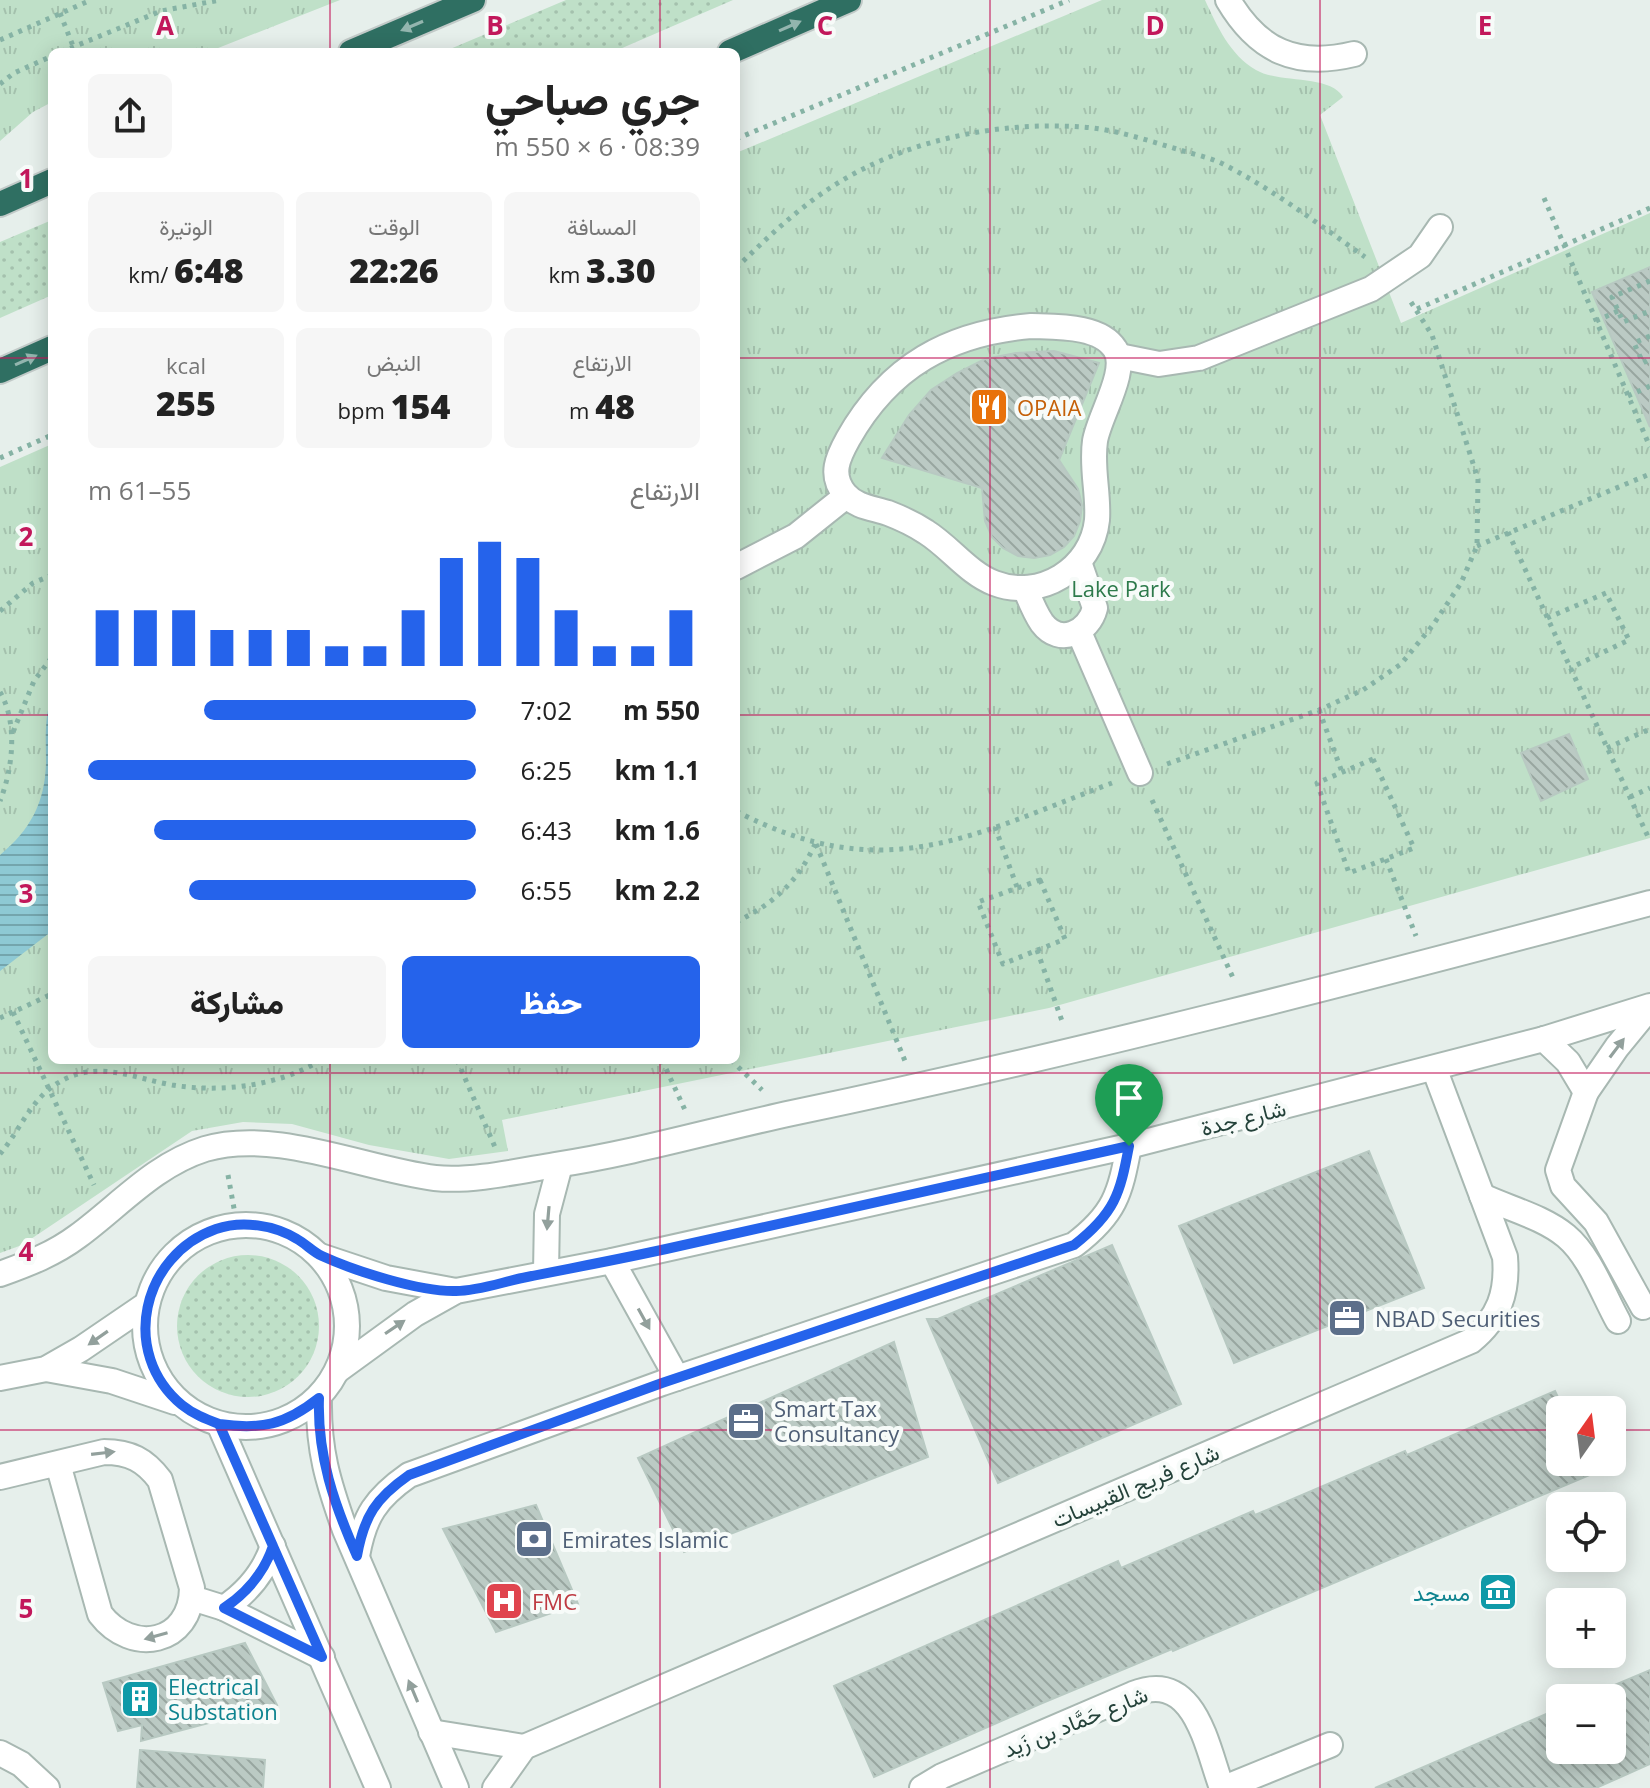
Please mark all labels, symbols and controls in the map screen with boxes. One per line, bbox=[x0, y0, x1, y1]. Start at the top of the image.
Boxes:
text: A bbox=[156, 7, 174, 43]
text: B bbox=[486, 7, 504, 43]
text: C bbox=[817, 7, 833, 43]
text: D bbox=[1145, 7, 1165, 43]
text: E bbox=[1478, 7, 1492, 43]
one-way arrow bbox=[400, 19, 424, 33]
one-way arrow bbox=[778, 19, 801, 33]
text: جري صباحي bbox=[485, 68, 700, 128]
button: share bbox=[88, 74, 172, 158]
text: 08:39 · 6 × 550 m bbox=[495, 128, 700, 164]
text: 1 bbox=[19, 160, 33, 196]
text: الوتيرة bbox=[159, 211, 213, 241]
text: الوقت bbox=[368, 211, 420, 241]
text: المسافة bbox=[567, 211, 637, 241]
text: 6:48 bbox=[174, 247, 244, 293]
text: 22:26 bbox=[349, 247, 439, 293]
text: 3.30 bbox=[586, 247, 656, 293]
text: /km bbox=[128, 259, 174, 289]
text: km bbox=[548, 259, 586, 289]
text: النبض bbox=[367, 347, 421, 377]
text: الارتفاع bbox=[572, 347, 632, 377]
text: kcal bbox=[166, 350, 206, 380]
one-way arrow bbox=[14, 353, 38, 366]
text: 255 bbox=[156, 380, 216, 426]
text: 154 bbox=[391, 383, 450, 429]
text: 48 bbox=[595, 383, 635, 429]
restaurant icon: OPAIA bbox=[968, 386, 1010, 428]
place label: OPAIA bbox=[1017, 392, 1081, 422]
text: bpm bbox=[338, 395, 391, 425]
text: m bbox=[569, 395, 595, 425]
text: 55–61 m bbox=[88, 472, 191, 508]
text: الارتفاع bbox=[629, 472, 700, 508]
text: 2 bbox=[19, 518, 34, 554]
park label: Lake Park bbox=[1071, 573, 1171, 603]
text: 7:02 bbox=[521, 692, 572, 728]
text: 550 m bbox=[623, 692, 700, 728]
text: 6:25 bbox=[521, 752, 572, 788]
text: 1.1 km bbox=[614, 752, 700, 788]
text: 6:43 bbox=[521, 812, 572, 848]
text: 1.6 km bbox=[614, 812, 700, 848]
text: 6:55 bbox=[521, 872, 572, 908]
text: 2.2 km bbox=[614, 872, 700, 908]
text: 3 bbox=[19, 875, 33, 911]
button: مشاركة bbox=[88, 956, 386, 1048]
button: حفظ bbox=[402, 956, 700, 1048]
one-way arrow bbox=[1608, 1038, 1624, 1058]
pin bbox=[1095, 1064, 1163, 1146]
icon: arrive bbox=[1107, 1076, 1151, 1120]
street label: شارع جدة bbox=[1197, 1092, 1289, 1143]
one-way arrow bbox=[541, 1206, 554, 1231]
text: 4 bbox=[19, 1233, 34, 1269]
office icon: NBAD Securities bbox=[1326, 1297, 1368, 1339]
place label: NBAD Securities bbox=[1375, 1303, 1541, 1333]
one-way arrow bbox=[637, 1308, 651, 1331]
one-way arrow bbox=[384, 1320, 406, 1335]
one-way arrow bbox=[87, 1330, 108, 1345]
place label: Smart Tax Consultancy bbox=[774, 1393, 900, 1448]
north arrow bbox=[1546, 1396, 1626, 1476]
map controls bbox=[1546, 1396, 1626, 1764]
office icon: Smart Tax Consultancy bbox=[725, 1400, 767, 1442]
street label: شارع فريج القبيسات bbox=[1047, 1436, 1224, 1535]
one-way arrow bbox=[91, 1447, 116, 1460]
button: locate bbox=[1546, 1492, 1626, 1572]
bank icon: Emirates Islamic bbox=[513, 1518, 555, 1560]
place label: Emirates Islamic bbox=[562, 1524, 729, 1554]
museum icon: مسجد bbox=[1477, 1571, 1519, 1613]
place label: مسجد bbox=[1413, 1577, 1470, 1607]
hospital icon: FMC bbox=[483, 1580, 525, 1622]
place label: FMC bbox=[532, 1586, 577, 1616]
button: + bbox=[1546, 1588, 1626, 1668]
text: 5 bbox=[19, 1590, 33, 1626]
one-way arrow bbox=[144, 1630, 168, 1643]
place label: Electrical Substation bbox=[168, 1671, 278, 1726]
building icon: Electrical Substation bbox=[119, 1678, 161, 1720]
street label: شارع حَمَّاد بن زَيد bbox=[998, 1678, 1152, 1765]
one-way arrow bbox=[407, 1679, 420, 1703]
button: − bbox=[1546, 1684, 1626, 1764]

